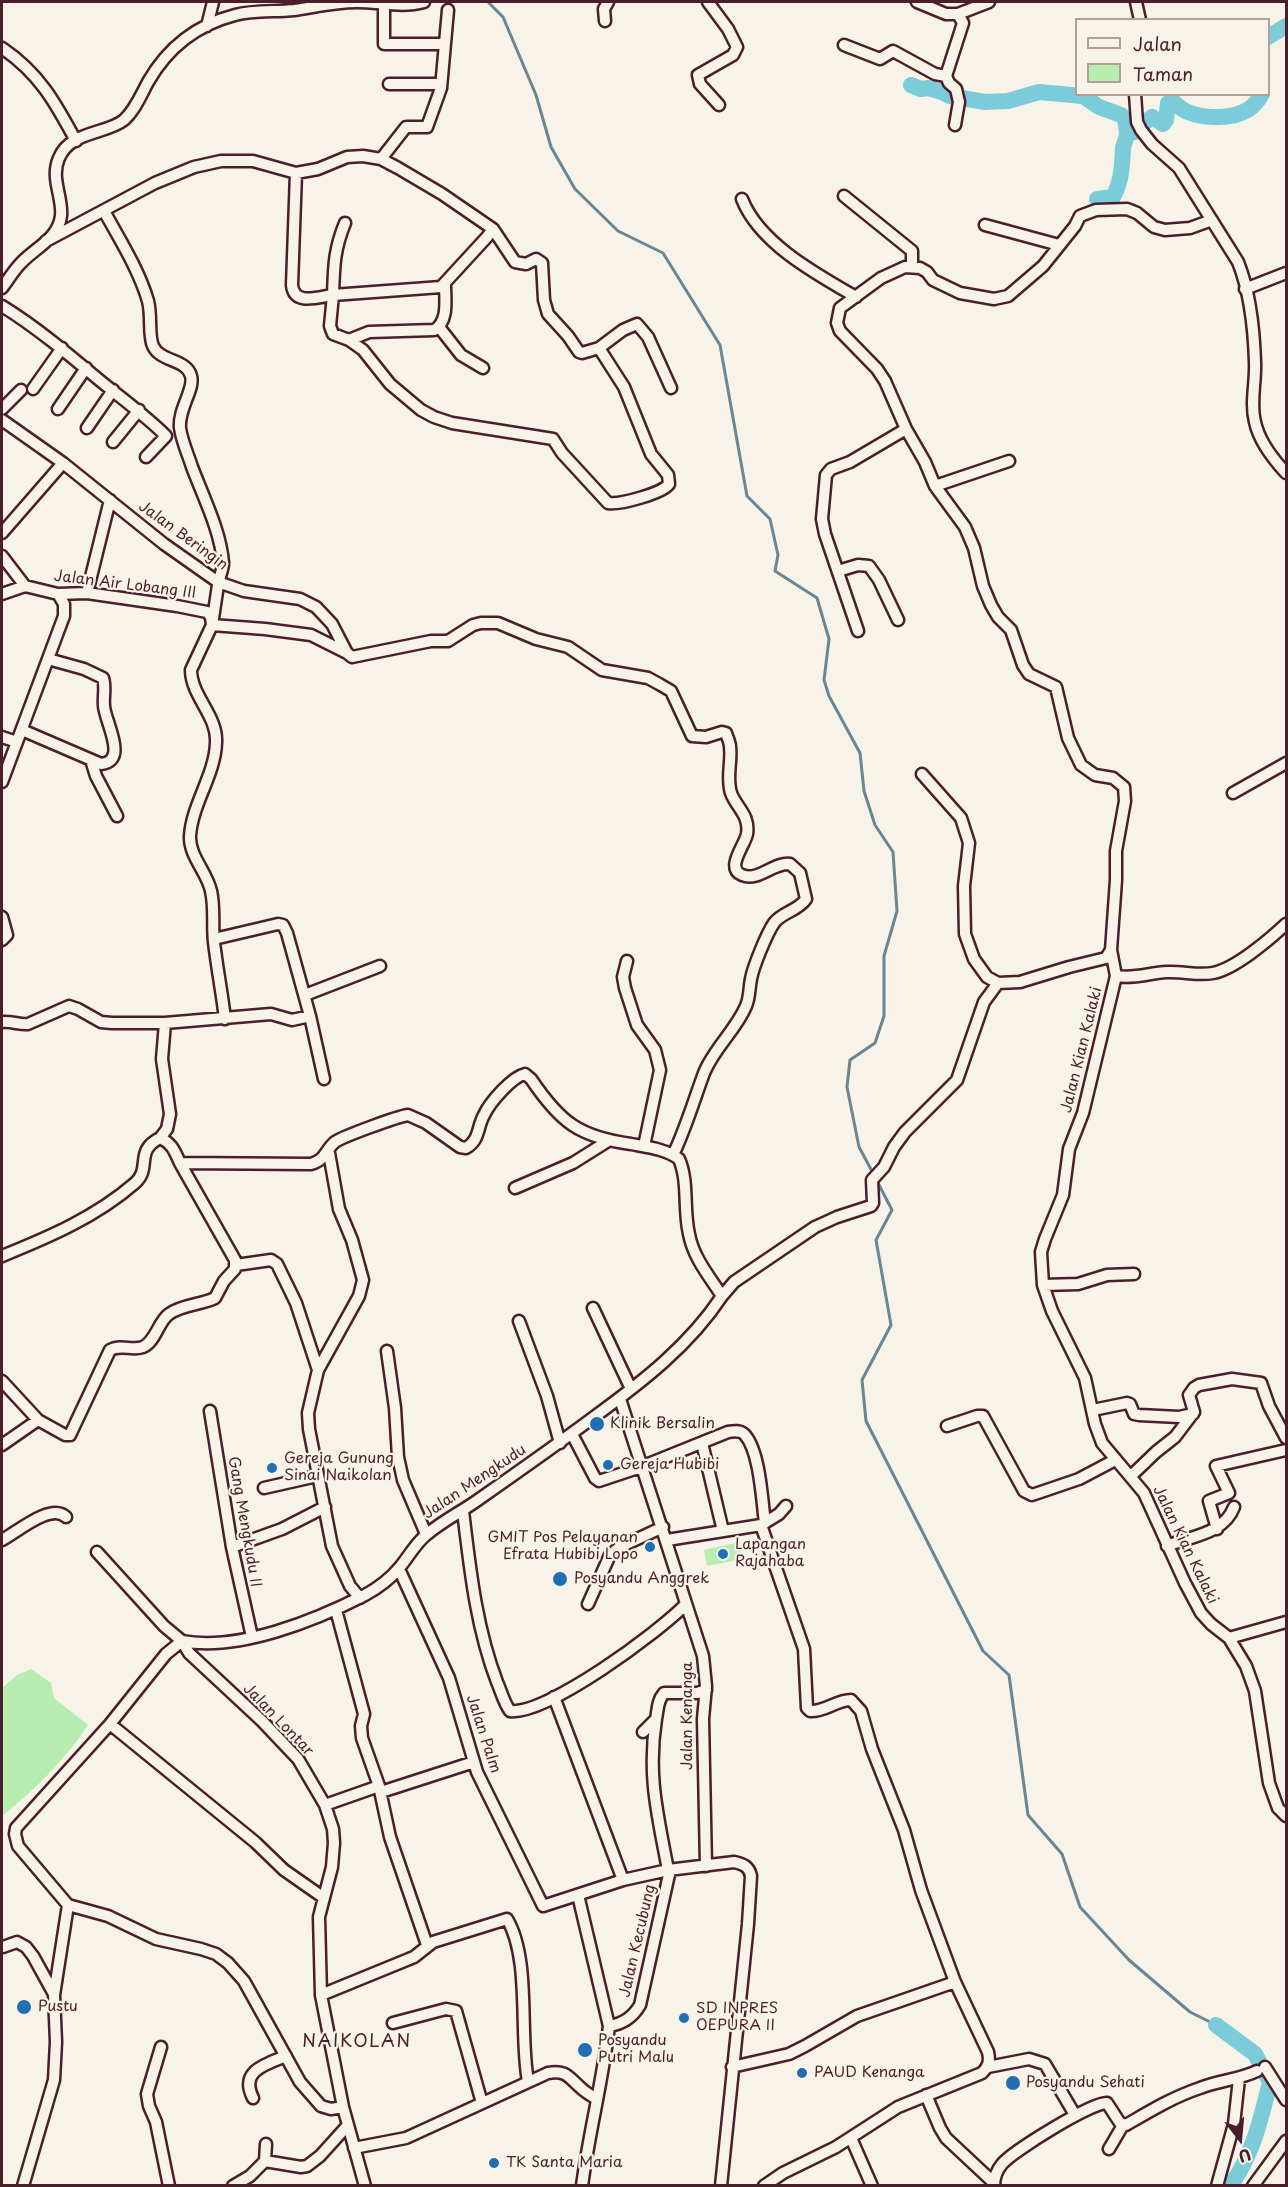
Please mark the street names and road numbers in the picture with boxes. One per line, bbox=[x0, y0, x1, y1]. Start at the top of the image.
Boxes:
street label: Jalan Beringin bbox=[135, 498, 231, 574]
street label: Jalan Air Lobang III bbox=[53, 567, 197, 603]
street label: Jalan Kian Kalaki bbox=[1058, 985, 1106, 1115]
street label: Jalan Mengkudu bbox=[420, 1441, 530, 1523]
street label: Gang Mengkudu II bbox=[224, 1455, 264, 1589]
street label: Jalan Kian Kalaki bbox=[1149, 1483, 1221, 1607]
street label: Jalan Kenanga bbox=[679, 1662, 697, 1770]
street label: Jalan Lontar bbox=[239, 1680, 317, 1760]
street label: Jalan Palm bbox=[462, 1693, 504, 1775]
street label: Jalan Kecubung bbox=[616, 1883, 660, 1999]

